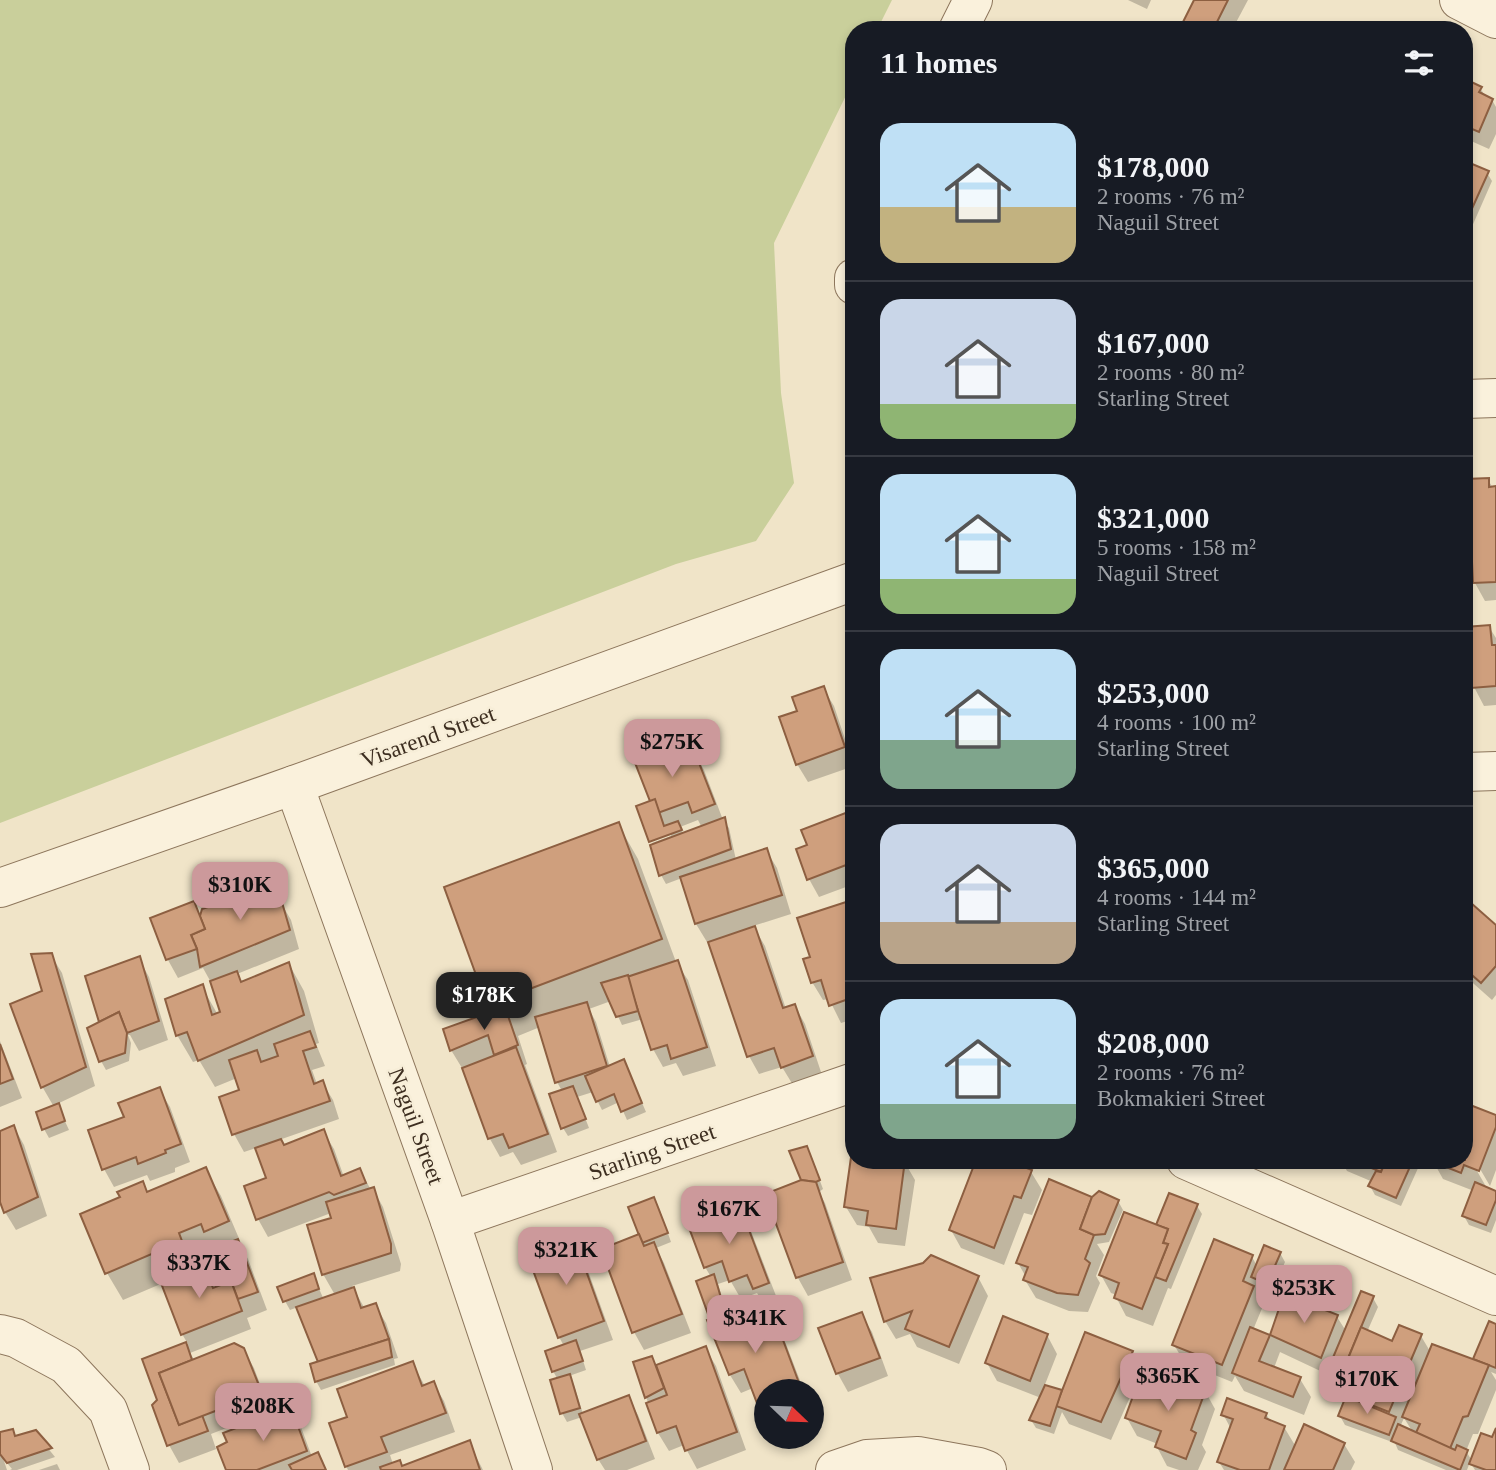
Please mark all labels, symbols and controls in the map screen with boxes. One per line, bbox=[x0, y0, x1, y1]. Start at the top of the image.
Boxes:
icon: filters bbox=[1400, 44, 1438, 82]
text: 11 homes bbox=[880, 46, 998, 79]
text: $178,000 bbox=[1097, 150, 1210, 183]
icon: home bbox=[936, 151, 1020, 235]
text: 2 rooms · 76 m² bbox=[1097, 184, 1244, 209]
text: Naguil Street bbox=[1097, 210, 1219, 235]
text: $167,000 bbox=[1097, 326, 1210, 359]
icon: home bbox=[936, 327, 1020, 411]
text: 2 rooms · 80 m² bbox=[1097, 360, 1244, 385]
text: Starling Street bbox=[1097, 386, 1229, 411]
text: $321,000 bbox=[1097, 501, 1210, 534]
icon: home bbox=[936, 502, 1020, 586]
text: 5 rooms · 158 m² bbox=[1097, 535, 1256, 560]
text: Naguil Street bbox=[1097, 561, 1219, 586]
text: $253,000 bbox=[1097, 676, 1210, 709]
icon: home bbox=[936, 677, 1020, 761]
street label: Visarend Street bbox=[357, 701, 499, 773]
text: 4 rooms · 100 m² bbox=[1097, 710, 1256, 735]
pin: $275K bbox=[623, 720, 721, 779]
text: $275K bbox=[640, 729, 704, 754]
text: Starling Street bbox=[1097, 736, 1229, 761]
text: $365,000 bbox=[1097, 851, 1210, 884]
icon: home bbox=[936, 852, 1020, 936]
pin: $310K bbox=[191, 862, 289, 922]
text: $310K bbox=[208, 872, 272, 897]
text: 4 rooms · 144 m² bbox=[1097, 885, 1256, 910]
text: Starling Street bbox=[1097, 911, 1229, 936]
pin: $178K bbox=[435, 972, 533, 1032]
text: $178K bbox=[452, 982, 516, 1007]
text: $208,000 bbox=[1097, 1026, 1210, 1059]
icon: home bbox=[936, 1027, 1020, 1111]
text: 2 rooms · 76 m² bbox=[1097, 1060, 1244, 1085]
street label: Naguil Street bbox=[383, 1064, 449, 1188]
text: Bokmakieri Street bbox=[1097, 1086, 1265, 1111]
street label: Starling Street bbox=[585, 1118, 719, 1185]
pin: $167K bbox=[680, 1186, 778, 1246]
text: $167K bbox=[697, 1196, 761, 1221]
pin: $321K bbox=[517, 1228, 615, 1287]
text: $321K bbox=[534, 1237, 598, 1262]
pin: $337K bbox=[150, 1240, 248, 1300]
text: $337K bbox=[167, 1250, 231, 1275]
pin: $253K bbox=[1255, 1266, 1353, 1325]
text: $253K bbox=[1272, 1275, 1336, 1300]
pin: $341K bbox=[706, 1296, 804, 1355]
text: $341K bbox=[723, 1305, 787, 1330]
pin: $365K bbox=[1119, 1354, 1217, 1413]
pin: $170K bbox=[1318, 1356, 1416, 1416]
text: $365K bbox=[1136, 1363, 1200, 1388]
text: $170K bbox=[1335, 1366, 1399, 1391]
north arrow bbox=[754, 1379, 824, 1449]
map controls bbox=[754, 1379, 824, 1449]
pin: $208K bbox=[214, 1384, 312, 1443]
text: $208K bbox=[231, 1393, 295, 1418]

